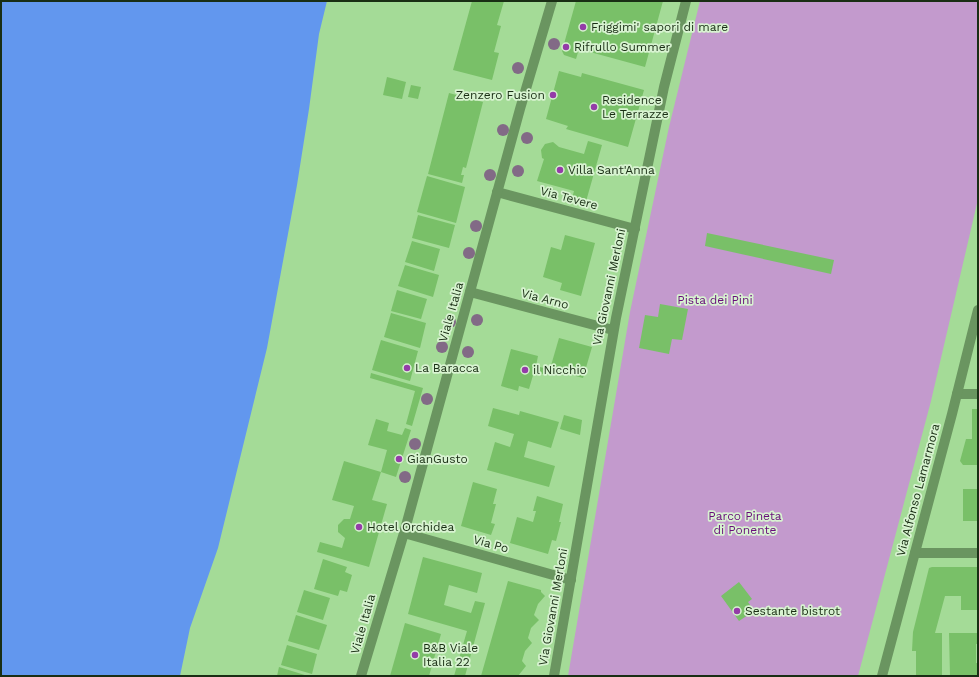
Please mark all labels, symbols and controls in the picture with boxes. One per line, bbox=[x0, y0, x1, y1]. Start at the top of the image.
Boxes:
place label: Friggimi' sapori di mare bbox=[591, 20, 728, 34]
marker: Friggimi' sapori di mare bbox=[578, 22, 588, 32]
place label: Rifrullo Summer bbox=[574, 40, 671, 54]
marker: Rifrullo Summer bbox=[561, 42, 571, 52]
place label: Zenzero Fusion bbox=[456, 88, 545, 102]
marker: Zenzero Fusion bbox=[548, 90, 558, 100]
place label: Residence Le Terrazze bbox=[602, 93, 669, 121]
marker: Residence Le Terrazze bbox=[589, 102, 599, 112]
place label: Villa Sant'Anna bbox=[568, 163, 655, 177]
marker: Villa Sant'Anna bbox=[555, 165, 565, 175]
street label: Via Tevere bbox=[539, 184, 599, 212]
street label: Via Giovanni Merloni bbox=[590, 227, 628, 347]
street label: Viale Italia bbox=[436, 280, 466, 343]
street label: Via Arno bbox=[520, 286, 570, 312]
park label: Pista dei Pini bbox=[677, 293, 753, 307]
place label: La Baracca bbox=[415, 361, 479, 375]
marker: La Baracca bbox=[402, 363, 412, 373]
place label: il Nicchio bbox=[533, 363, 587, 377]
marker: il Nicchio bbox=[520, 365, 530, 375]
street label: Via Alfonso Lamarmora bbox=[894, 422, 943, 558]
place label: GianGusto bbox=[407, 452, 468, 466]
marker: GianGusto bbox=[394, 454, 404, 464]
park label: Parco Pineta di Ponente bbox=[708, 509, 782, 537]
place label: Hotel Orchidea bbox=[367, 520, 455, 534]
marker: Hotel Orchidea bbox=[354, 522, 364, 532]
street label: Via Po bbox=[472, 532, 510, 556]
street label: Via Giovanni Merloni bbox=[536, 547, 570, 667]
street label: Viale Italia bbox=[348, 592, 378, 655]
place label: Sestante bistrot bbox=[745, 604, 840, 618]
marker: Sestante bistrot bbox=[732, 606, 742, 616]
place label: B&B Viale Italia 22 bbox=[423, 641, 478, 669]
marker: B&B Viale Italia 22 bbox=[410, 650, 420, 660]

